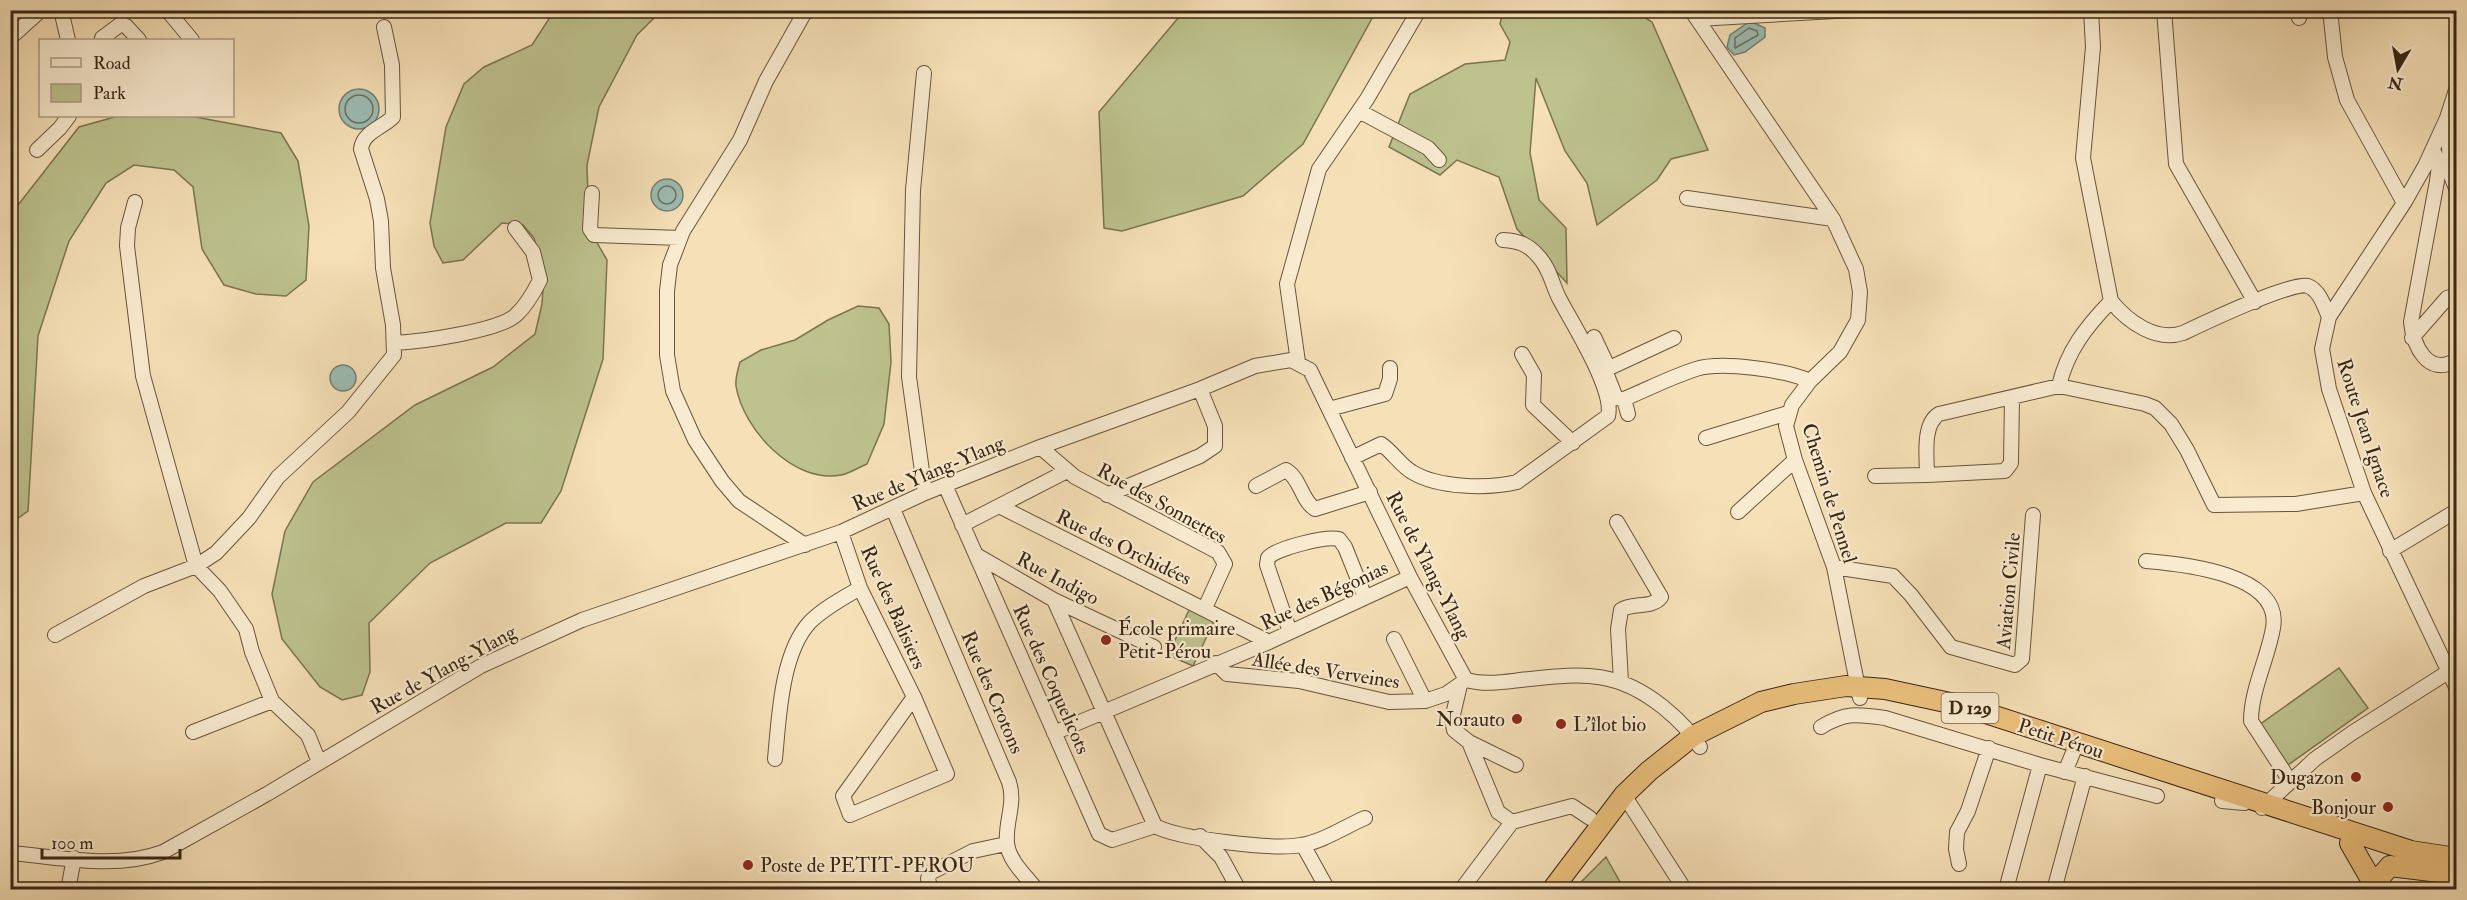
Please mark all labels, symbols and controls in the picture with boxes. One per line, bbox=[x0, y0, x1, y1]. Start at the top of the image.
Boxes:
legend bbox=[39, 39, 234, 117]
north arrow bbox=[2368, 39, 2428, 99]
text: Road bbox=[93, 52, 131, 75]
text: N bbox=[2386, 72, 2405, 94]
text: Park bbox=[93, 82, 126, 105]
street label: Route Jean Ignace bbox=[2331, 355, 2400, 501]
street label: Chemin de Pennel bbox=[1796, 420, 1863, 566]
street label: Rue de Ylang-Ylang bbox=[848, 430, 1009, 517]
street label: Rue des Sonnettes bbox=[1093, 458, 1231, 549]
street label: Rue de Ylang-Ylang bbox=[1380, 487, 1477, 644]
street label: Rue des Orchidées bbox=[1052, 504, 1196, 591]
street label: Aviation Civile bbox=[1991, 532, 2026, 652]
street label: Rue des Balisiers bbox=[855, 541, 932, 673]
street label: Rue Indigo bbox=[1012, 546, 1103, 611]
street label: Rue des Bégonias bbox=[1256, 555, 1392, 636]
street label: Rue des Coquelicots bbox=[1007, 601, 1096, 758]
place label: École primaire Petit-Pérou bbox=[1118, 615, 1235, 664]
street label: Rue de Ylang-Ylang bbox=[366, 618, 522, 720]
street label: Rue des Crotons bbox=[955, 627, 1030, 757]
marker: École primaire Petit-Pérou bbox=[1099, 633, 1113, 647]
street label: Allée des Verveines bbox=[1249, 646, 1402, 695]
road number: D 129 bbox=[1942, 693, 1998, 723]
place label: Norauto bbox=[1436, 707, 1505, 732]
marker: Norauto bbox=[1510, 712, 1524, 726]
place label: L'îlot bio bbox=[1573, 712, 1646, 737]
street label: Petit Pérou bbox=[2015, 713, 2107, 764]
marker: L'îlot bio bbox=[1554, 717, 1568, 731]
place label: Dugazon bbox=[2270, 765, 2344, 790]
marker: Dugazon bbox=[2349, 770, 2363, 784]
place label: Bonjour bbox=[2311, 795, 2377, 820]
marker: Bonjour bbox=[2381, 800, 2395, 814]
scale bar bbox=[42, 822, 180, 860]
text: 100 m bbox=[51, 832, 94, 855]
place label: Poste de PETIT-PEROU bbox=[760, 853, 975, 878]
marker: Poste de PETIT-PEROU bbox=[741, 858, 755, 872]

